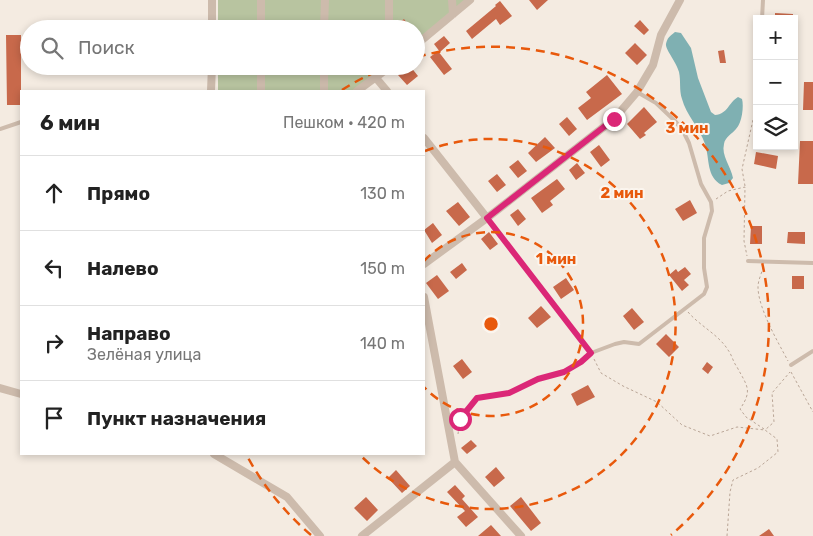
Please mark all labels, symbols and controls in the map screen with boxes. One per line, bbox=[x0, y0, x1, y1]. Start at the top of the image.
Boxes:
map controls bbox=[753, 15, 798, 150]
button: + bbox=[753, 15, 798, 60]
search box bbox=[20, 20, 425, 75]
icon: search bbox=[38, 34, 66, 62]
text: Поиск bbox=[78, 36, 135, 59]
button: − bbox=[753, 60, 798, 105]
button: layers bbox=[753, 105, 798, 150]
route end bbox=[603, 108, 626, 131]
text: 6 мин bbox=[40, 110, 100, 135]
text: Пешком · 420 m bbox=[283, 113, 405, 132]
text: 3 мин bbox=[665, 119, 709, 137]
icon: ahead bbox=[40, 179, 68, 207]
text: Прямо bbox=[87, 182, 150, 205]
text: 130 m bbox=[360, 184, 405, 203]
text: 2 мин bbox=[601, 184, 643, 202]
text: 1 мин bbox=[536, 250, 576, 268]
icon: left bbox=[40, 254, 68, 282]
text: Налево bbox=[87, 257, 159, 280]
text: 150 m bbox=[360, 259, 405, 278]
centre of rings bbox=[482, 315, 500, 333]
text: Направо bbox=[87, 322, 171, 345]
icon: right bbox=[40, 329, 68, 357]
text: 140 m bbox=[360, 334, 405, 353]
text: Зелёная улица bbox=[87, 345, 201, 364]
icon: arrive bbox=[40, 404, 68, 432]
text: Пункт назначения bbox=[87, 407, 266, 430]
route start bbox=[449, 408, 472, 431]

